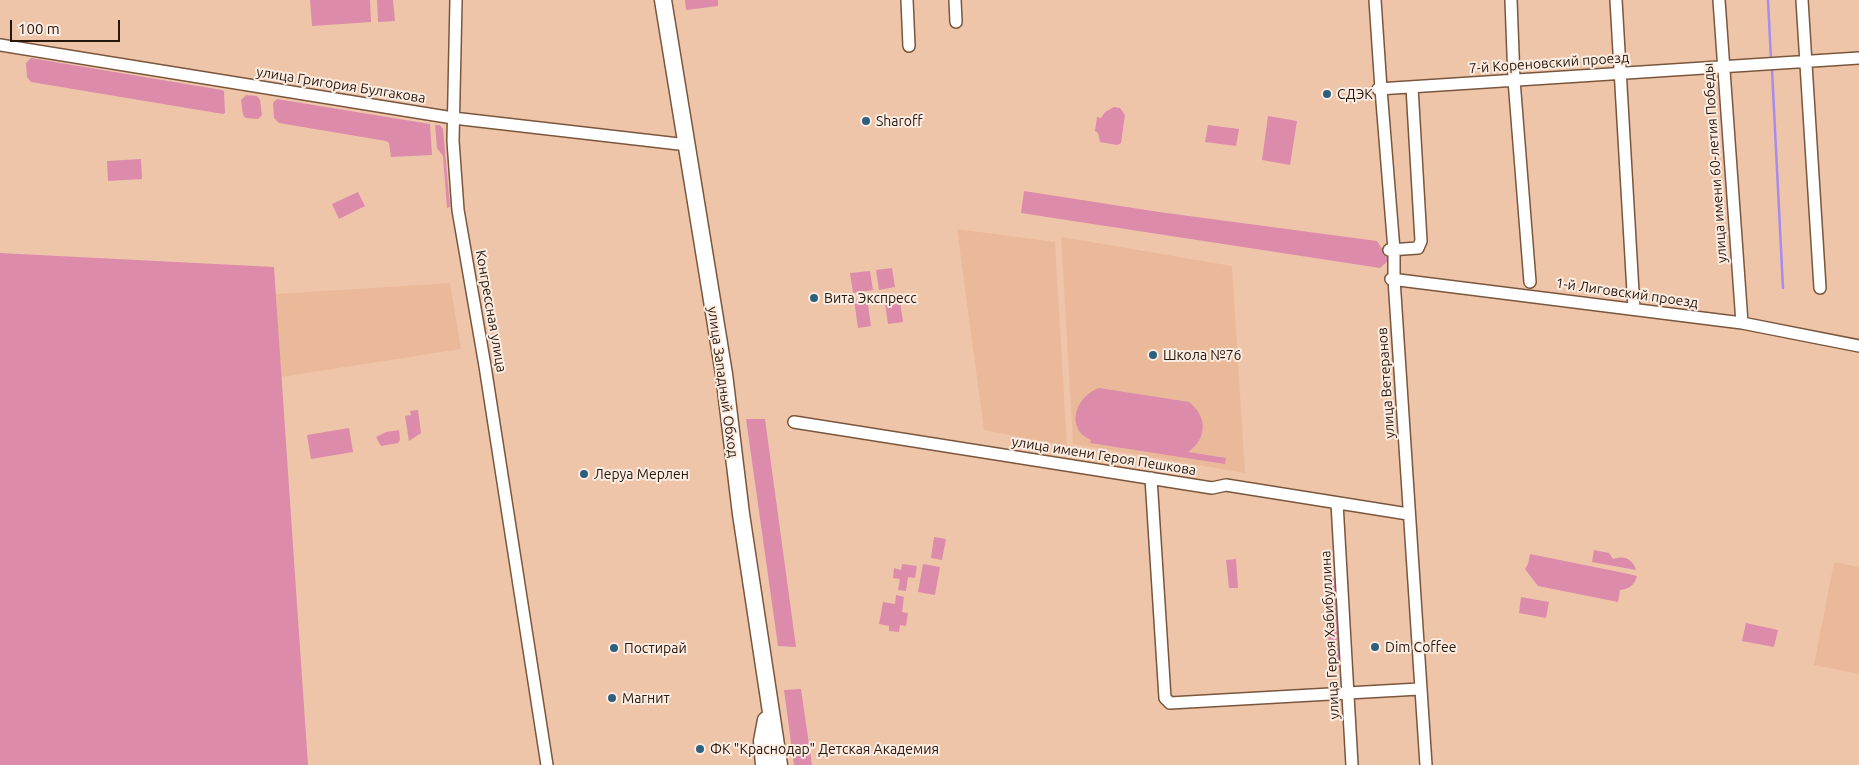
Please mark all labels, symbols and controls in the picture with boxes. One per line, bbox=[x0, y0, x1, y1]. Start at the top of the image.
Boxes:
scale bar bbox=[12, 10, 122, 42]
text: 100 m bbox=[18, 20, 60, 37]
street label: 7-й Кореновский проезд bbox=[1468, 49, 1630, 77]
street label: улица имени 60-летия Победы bbox=[1700, 62, 1730, 264]
street label: улица Григория Булгакова bbox=[255, 63, 427, 107]
place label: СДЭК bbox=[1337, 86, 1373, 102]
marker: СДЭК bbox=[1321, 88, 1333, 100]
place label: Sharoff bbox=[876, 113, 923, 129]
marker: Sharoff bbox=[860, 115, 872, 127]
street label: Конгрессная улица bbox=[472, 249, 510, 373]
street label: 1-й Лиговский проезд bbox=[1555, 275, 1699, 311]
place label: Вита Экспресс bbox=[824, 290, 917, 306]
marker: Вита Экспресс bbox=[808, 292, 820, 304]
street label: улица Западный Обход bbox=[704, 305, 742, 459]
street label: улица Ветеранов bbox=[1374, 327, 1398, 439]
place label: Школа №76 bbox=[1163, 347, 1242, 363]
marker: Школа №76 bbox=[1147, 349, 1159, 361]
street label: улица имени Героя Пешкова bbox=[1011, 433, 1197, 479]
place label: Леруа Мерлен bbox=[594, 466, 689, 482]
marker: Леруа Мерлен bbox=[578, 468, 590, 480]
street label: улица Героя Хабибуллина bbox=[1317, 550, 1343, 720]
place label: Dim Coffee bbox=[1385, 639, 1456, 655]
place label: Постирай bbox=[624, 640, 687, 656]
marker: Dim Coffee bbox=[1369, 641, 1381, 653]
marker: Постирай bbox=[608, 642, 620, 654]
place label: Магнит bbox=[622, 690, 670, 706]
marker: Магнит bbox=[606, 692, 618, 704]
place label: ФК "Краснодар" Детская Академия bbox=[710, 741, 939, 757]
marker: ФК "Краснодар" Детская Академия bbox=[694, 743, 706, 755]

